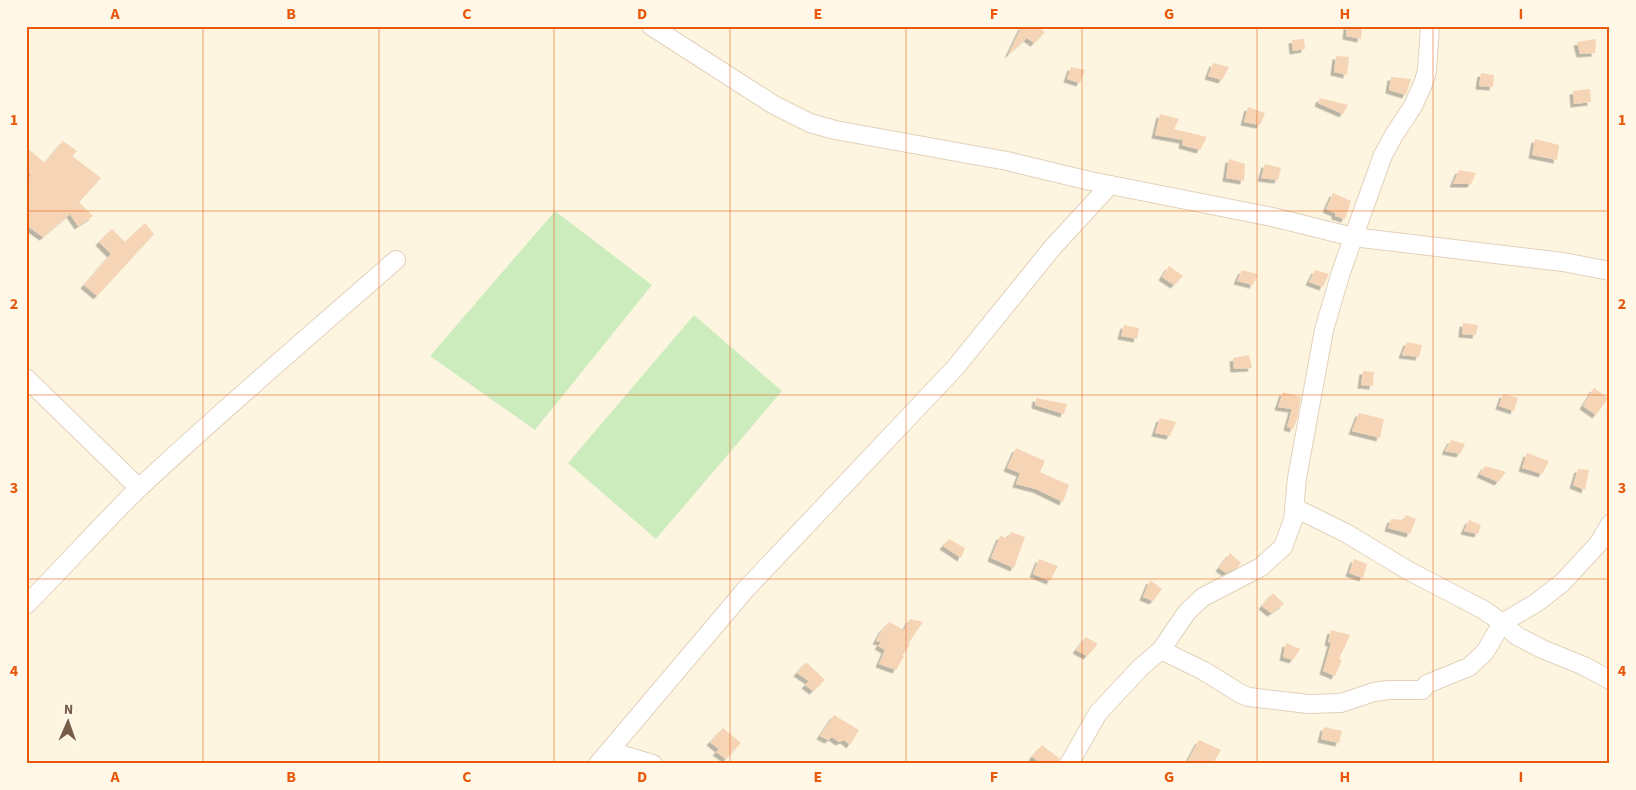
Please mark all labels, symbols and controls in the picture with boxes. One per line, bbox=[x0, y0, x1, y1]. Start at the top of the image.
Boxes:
text: A bbox=[109, 3, 120, 25]
text: B bbox=[286, 3, 296, 25]
text: C bbox=[462, 3, 472, 25]
text: D bbox=[637, 3, 647, 25]
text: E bbox=[814, 3, 822, 25]
text: F bbox=[990, 3, 998, 25]
text: G bbox=[1164, 3, 1174, 25]
text: H bbox=[1340, 3, 1350, 25]
text: I bbox=[1519, 3, 1523, 25]
text: 1 bbox=[10, 109, 18, 131]
text: 1 bbox=[1618, 109, 1626, 131]
text: 2 bbox=[10, 293, 18, 315]
text: 2 bbox=[1618, 293, 1626, 315]
text: 3 bbox=[10, 477, 18, 499]
text: 3 bbox=[1618, 477, 1626, 499]
text: 4 bbox=[10, 660, 19, 682]
text: 4 bbox=[1618, 660, 1627, 682]
north arrow bbox=[42, 698, 92, 748]
text: N bbox=[63, 700, 73, 720]
text: A bbox=[109, 766, 120, 788]
text: B bbox=[286, 766, 296, 788]
text: C bbox=[462, 766, 472, 788]
text: D bbox=[637, 766, 647, 788]
text: E bbox=[814, 766, 822, 788]
text: F bbox=[990, 766, 998, 788]
text: G bbox=[1164, 766, 1174, 788]
text: H bbox=[1340, 766, 1350, 788]
text: I bbox=[1519, 766, 1523, 788]

